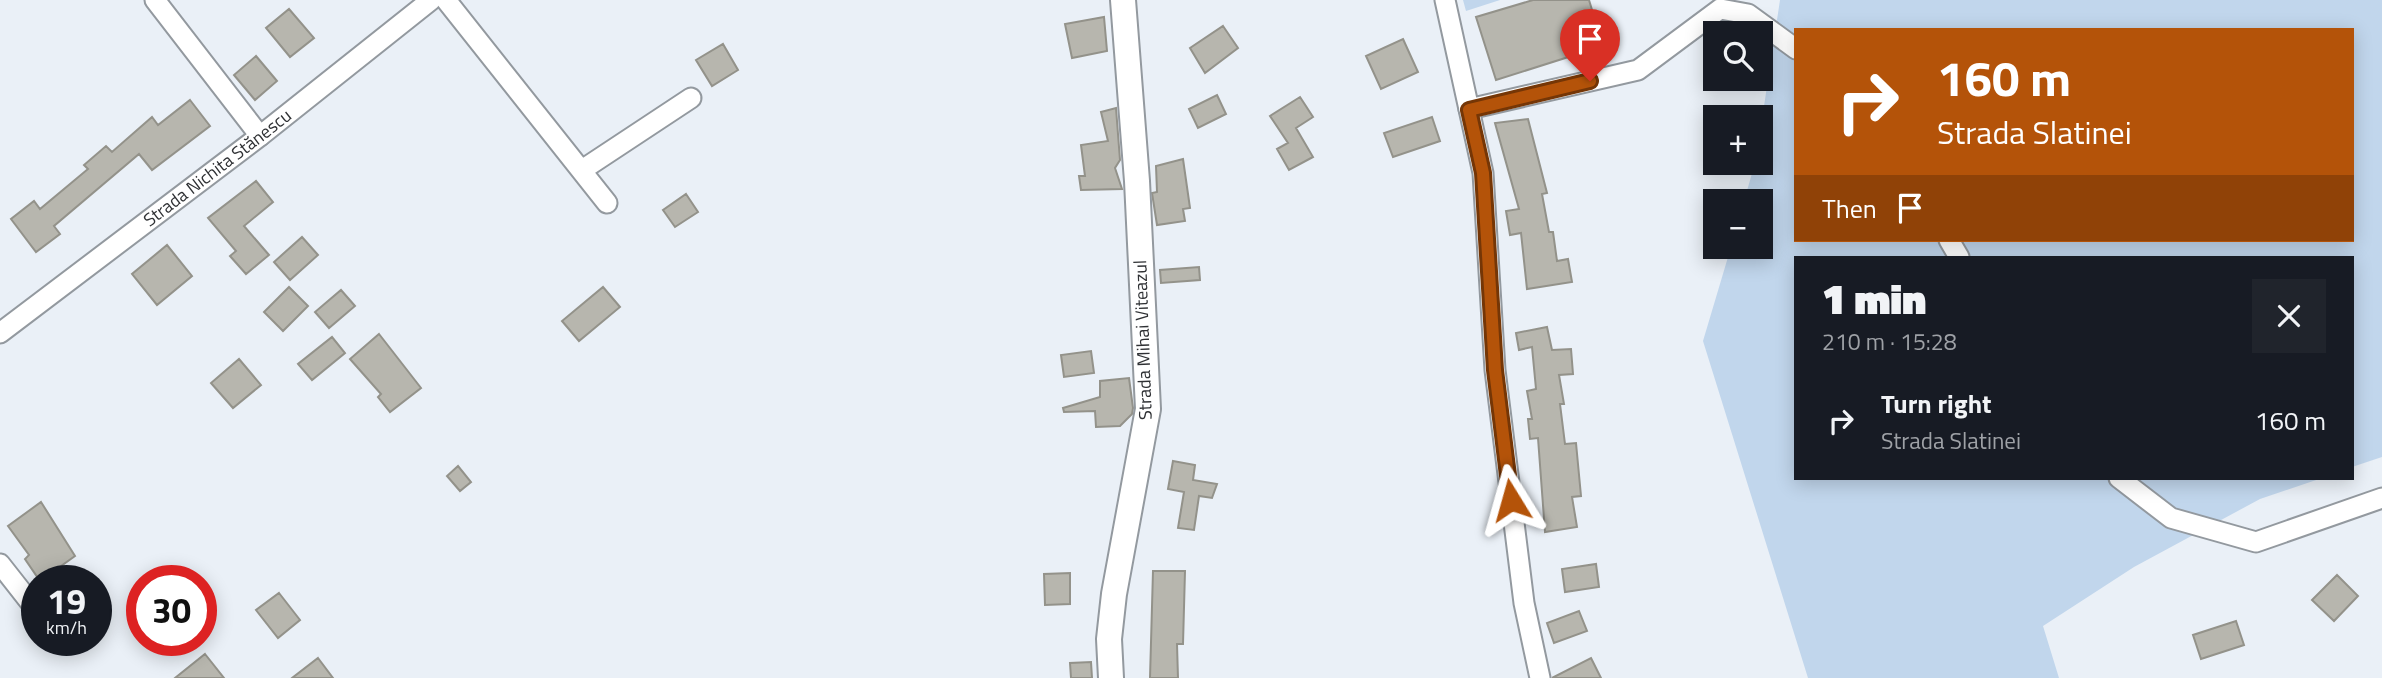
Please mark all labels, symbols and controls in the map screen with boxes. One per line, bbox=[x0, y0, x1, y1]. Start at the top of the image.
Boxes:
pin bbox=[1560, 9, 1620, 81]
icon: arrive bbox=[1571, 20, 1609, 58]
map controls bbox=[1703, 21, 1773, 259]
button: search bbox=[1703, 21, 1773, 91]
text: 160 m bbox=[1937, 40, 2071, 115]
icon: right bbox=[1822, 56, 1913, 147]
street label: Strada Nichita Stănescu bbox=[137, 102, 297, 233]
button: + bbox=[1703, 105, 1773, 175]
text: Strada Slatinei bbox=[1937, 108, 2132, 156]
button: − bbox=[1703, 189, 1773, 259]
text: Then bbox=[1822, 189, 1877, 228]
icon: arrive bbox=[1891, 189, 1929, 227]
street label: Strada Mihai Viteazul bbox=[1126, 260, 1159, 420]
text: 1 min bbox=[1822, 266, 1926, 330]
button: close bbox=[2252, 279, 2326, 353]
text: 210 m · 15:28 bbox=[1822, 324, 1957, 359]
text: Turn right bbox=[1881, 384, 1992, 423]
text: 160 m bbox=[2255, 401, 2326, 440]
icon: right bbox=[1822, 402, 1860, 440]
text: Strada Slatinei bbox=[1881, 423, 2021, 458]
position arrow bbox=[1474, 463, 1548, 537]
speed limit sign: 30 bbox=[126, 565, 217, 656]
text: 19 bbox=[47, 574, 86, 628]
text: km/h bbox=[46, 614, 87, 641]

